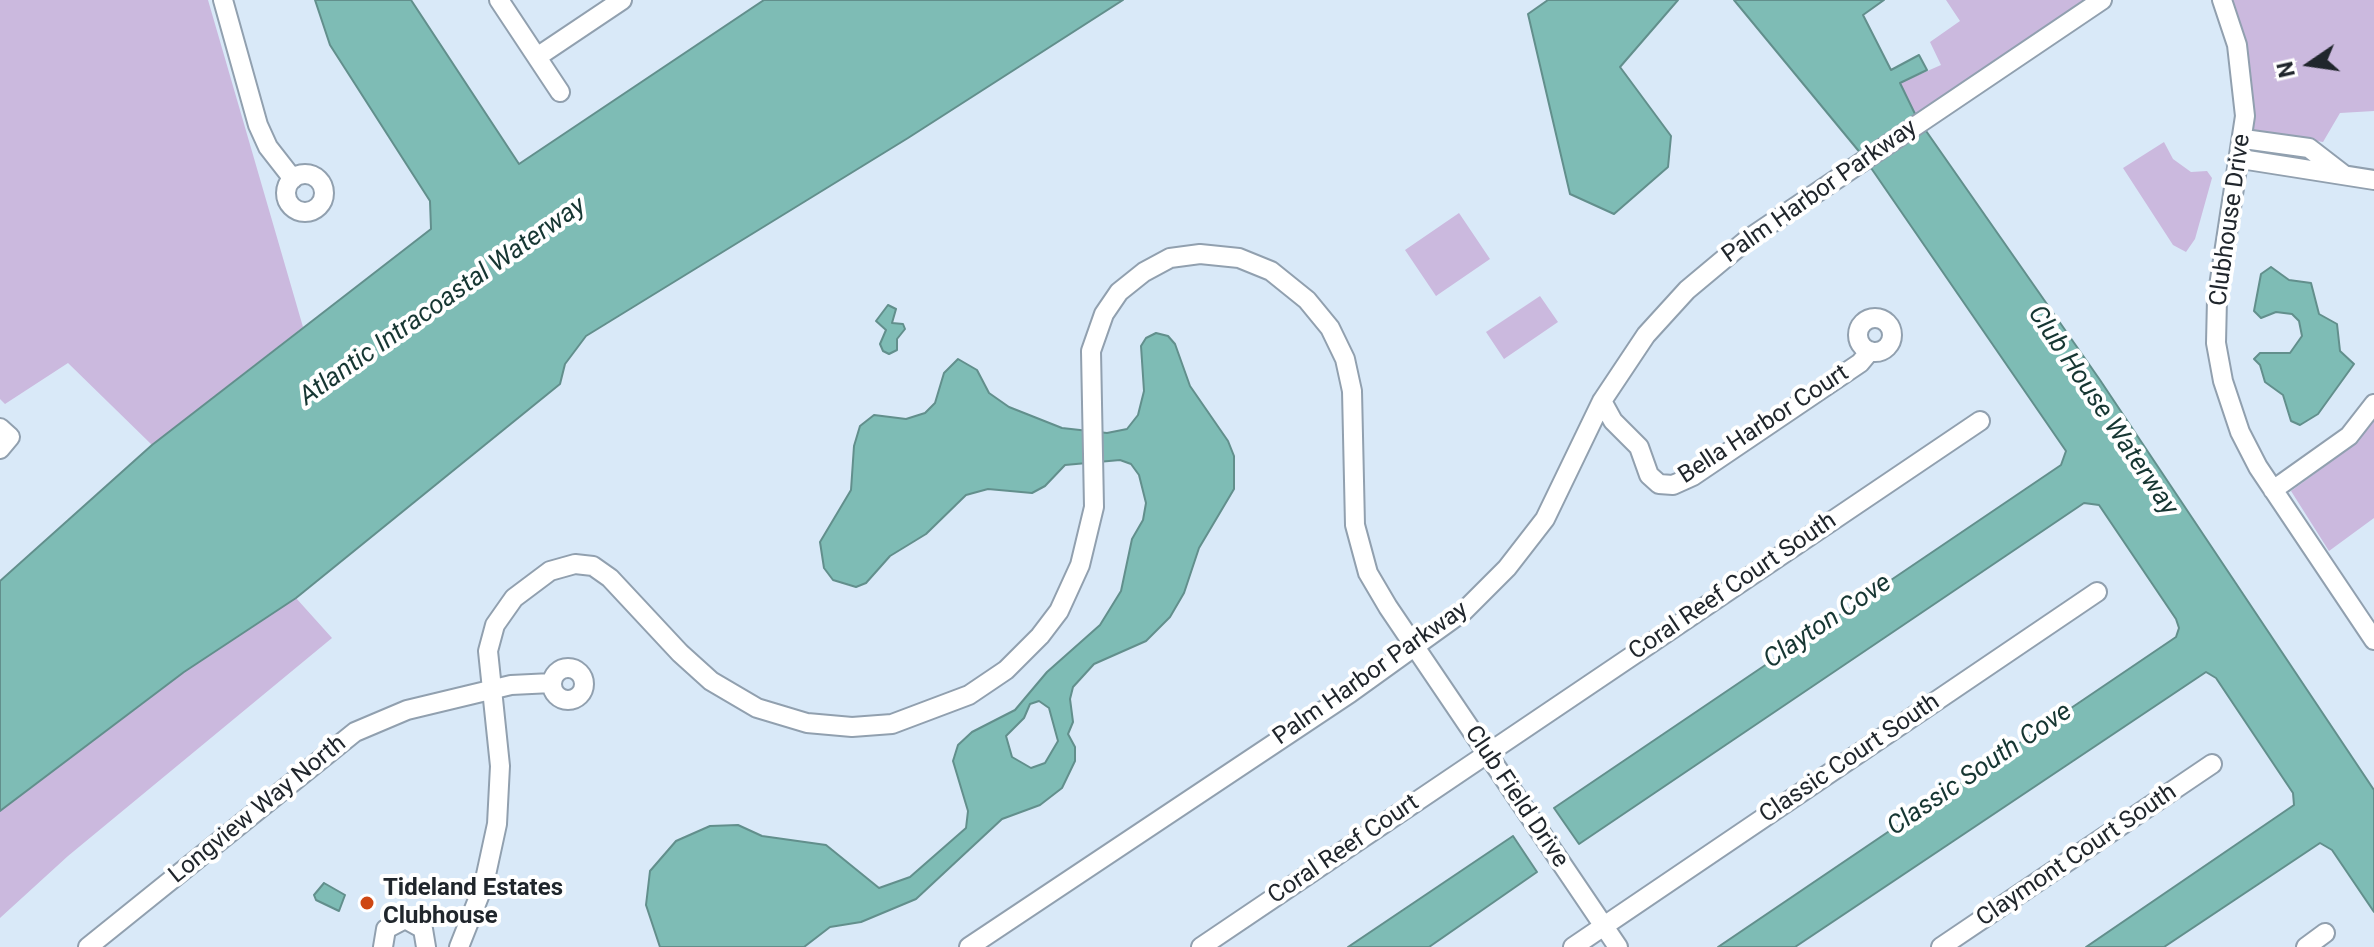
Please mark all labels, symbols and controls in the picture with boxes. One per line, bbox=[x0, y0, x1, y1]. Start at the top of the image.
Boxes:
north arrow bbox=[2270, 24, 2350, 104]
text: N bbox=[2272, 59, 2300, 80]
street label: Palm Harbor Parkway bbox=[1717, 114, 1923, 270]
street label: Clubhouse Drive bbox=[2205, 132, 2257, 308]
water label: Atlantic Intracoastal Waterway bbox=[294, 191, 592, 413]
water label: Club House Waterway bbox=[2020, 300, 2184, 522]
street label: Bella Harbor Court bbox=[1674, 359, 1854, 491]
street label: Coral Reef Court South bbox=[1624, 507, 1842, 667]
water label: Clayton Cove bbox=[1758, 568, 1898, 676]
street label: Palm Harbor Parkway bbox=[1268, 596, 1474, 752]
street label: Classic Court South bbox=[1755, 688, 1945, 830]
water label: Classic South Cove bbox=[1882, 697, 2078, 843]
street label: Club Field Drive bbox=[1458, 720, 1574, 874]
street label: Longview Way North bbox=[164, 730, 352, 890]
street label: Claymont Court South bbox=[1972, 778, 2182, 934]
street label: Coral Reef Court bbox=[1263, 789, 1425, 911]
place label: Tideland Estates Clubhouse bbox=[383, 875, 563, 931]
marker: Tideland Estates Clubhouse bbox=[358, 894, 376, 912]

